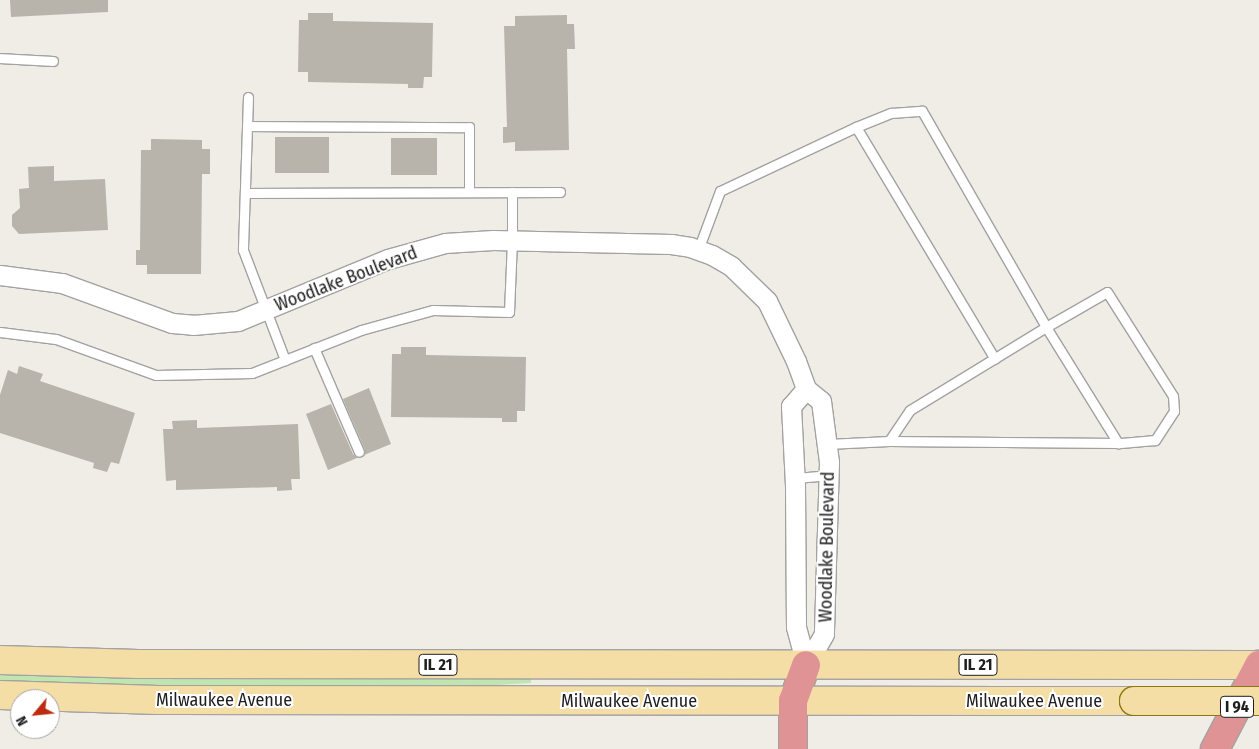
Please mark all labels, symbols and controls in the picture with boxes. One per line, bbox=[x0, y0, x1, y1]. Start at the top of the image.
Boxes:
street label: Woodlake Boulevard bbox=[272, 242, 420, 316]
street label: Woodlake Boulevard bbox=[815, 471, 839, 623]
road number: IL 21 bbox=[418, 652, 458, 678]
road number: IL 21 bbox=[958, 652, 998, 678]
north arrow bbox=[10, 689, 60, 739]
street label: Milwaukee Avenue bbox=[156, 689, 292, 711]
street label: Milwaukee Avenue bbox=[561, 690, 697, 712]
street label: Milwaukee Avenue bbox=[966, 690, 1102, 712]
road number: I 94 bbox=[1220, 694, 1254, 720]
text: N bbox=[13, 713, 32, 729]

